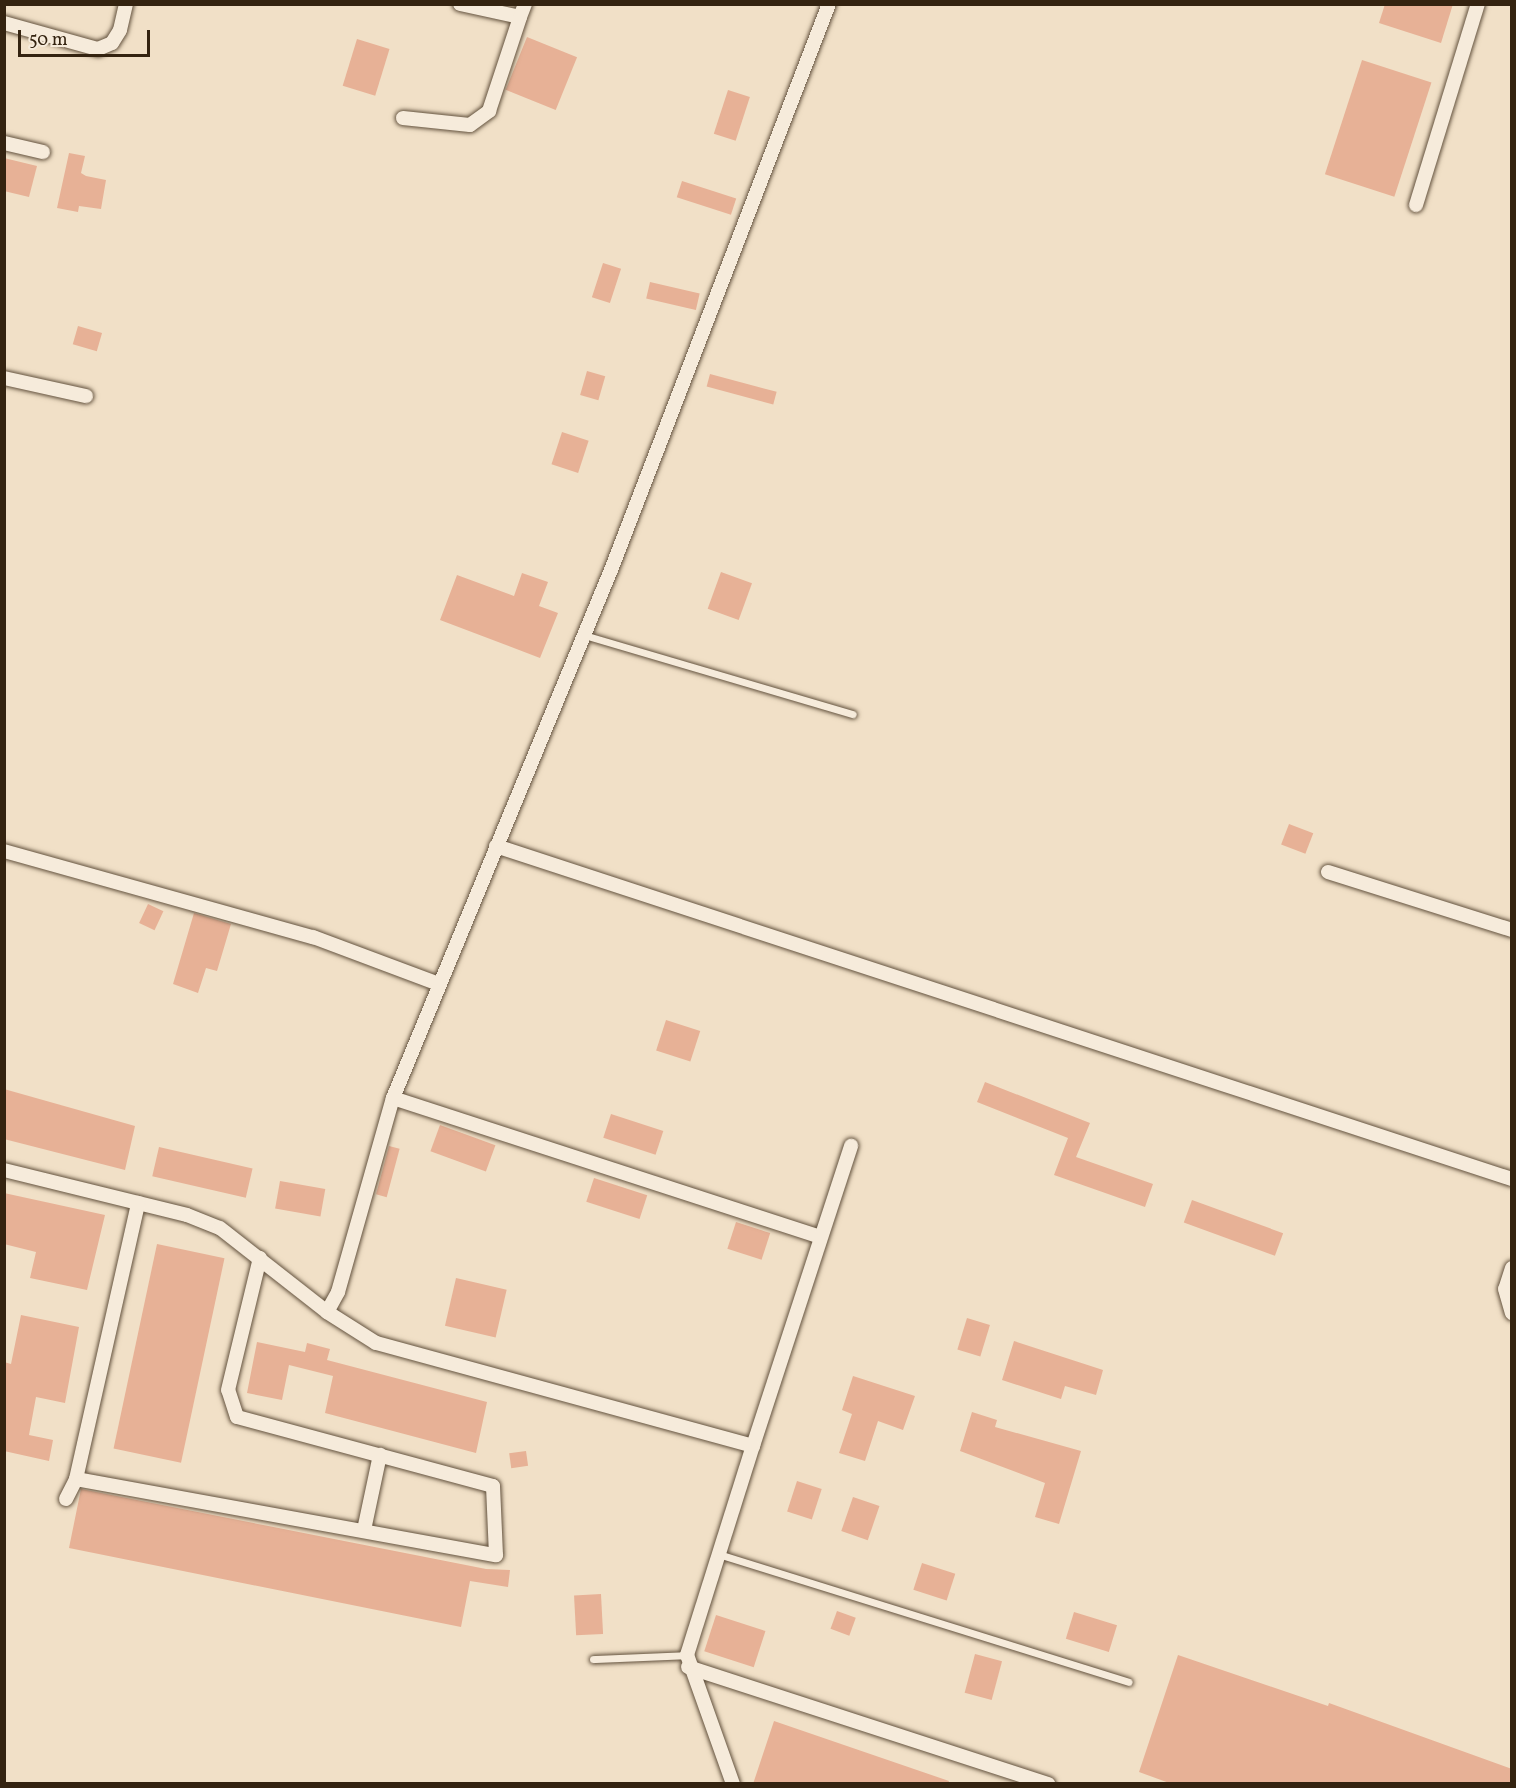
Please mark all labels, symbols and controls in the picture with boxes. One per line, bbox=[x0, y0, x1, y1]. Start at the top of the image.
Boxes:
scale bar bbox=[21, 18, 153, 56]
text: 50 m bbox=[29, 28, 68, 53]

